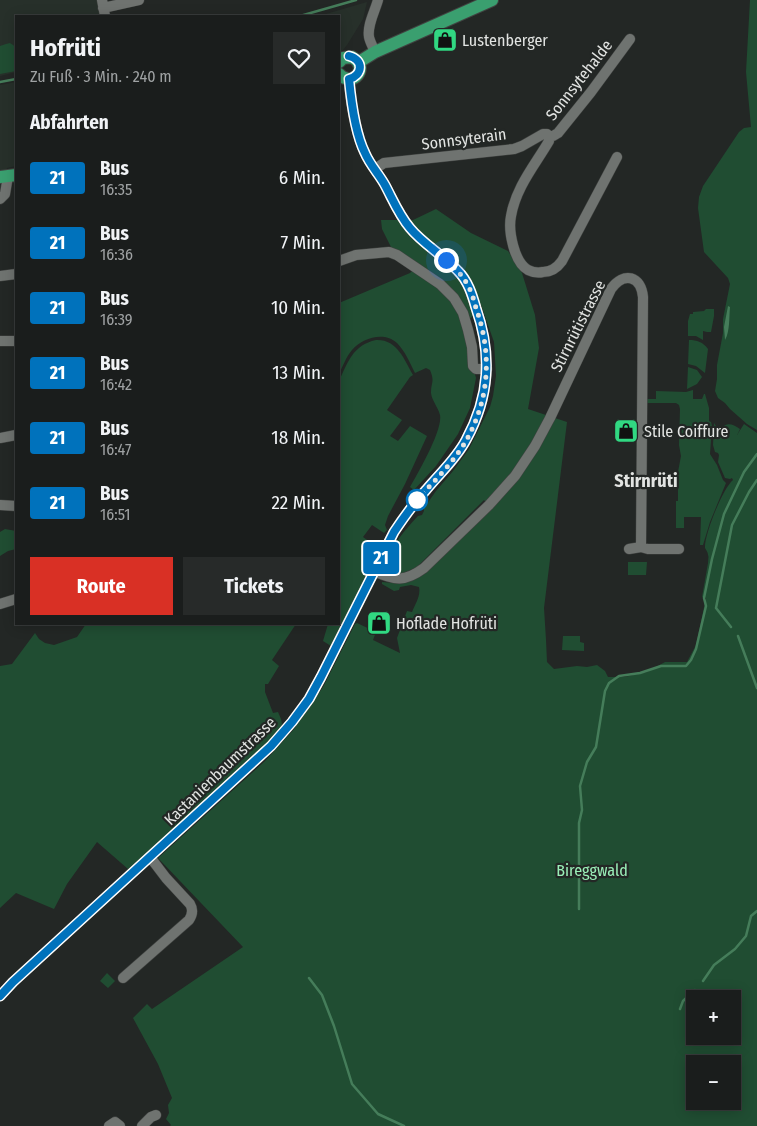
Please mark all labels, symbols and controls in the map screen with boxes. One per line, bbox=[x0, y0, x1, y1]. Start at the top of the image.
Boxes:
shop icon: Lustenberger bbox=[432, 27, 458, 53]
place label: Lustenberger bbox=[462, 31, 548, 50]
button: heart bbox=[273, 32, 325, 84]
text: Hofrüti bbox=[30, 34, 101, 62]
street label: Sonnsytehalde bbox=[542, 36, 616, 124]
text: Zu Fuß · 3 Min. · 240 m bbox=[30, 67, 172, 86]
text: Abfahrten bbox=[30, 111, 109, 134]
street label: Sonnsyterain bbox=[421, 124, 507, 154]
text: Bus bbox=[100, 157, 129, 180]
text: 6 Min. bbox=[279, 166, 325, 189]
text: 21 bbox=[50, 167, 65, 189]
text: 16:35 bbox=[100, 180, 132, 199]
text: Bus bbox=[100, 222, 129, 245]
text: 7 Min. bbox=[281, 231, 325, 254]
text: 21 bbox=[50, 232, 65, 254]
text: 16:36 bbox=[100, 245, 133, 264]
your location bbox=[434, 248, 459, 273]
street label: Stirnrütistrasse bbox=[547, 277, 609, 375]
text: Bus bbox=[100, 287, 129, 310]
text: 10 Min. bbox=[271, 296, 325, 319]
text: 21 bbox=[50, 297, 65, 319]
text: 16:39 bbox=[100, 310, 133, 329]
text: Bus bbox=[100, 352, 129, 375]
text: 13 Min. bbox=[272, 361, 325, 384]
text: 21 bbox=[50, 362, 65, 384]
text: 16:42 bbox=[100, 375, 132, 394]
text: Bus bbox=[100, 417, 129, 440]
shop icon: Stile Coiffure bbox=[613, 418, 639, 444]
place label: Stile Coiffure bbox=[644, 422, 729, 441]
text: 18 Min. bbox=[271, 426, 325, 449]
text: 21 bbox=[50, 427, 65, 449]
text: 16:47 bbox=[100, 440, 131, 459]
district label: Stirnrüti bbox=[614, 470, 678, 492]
text: Bus bbox=[100, 482, 129, 505]
unlabelled marker bbox=[406, 489, 428, 511]
text: 22 Min. bbox=[271, 491, 325, 514]
text: 21 bbox=[50, 492, 65, 514]
text: 16:51 bbox=[100, 505, 130, 524]
line badge: 21 bbox=[358, 542, 404, 574]
text: 21 bbox=[373, 547, 389, 569]
button: Route bbox=[30, 557, 173, 615]
button: Tickets bbox=[183, 557, 325, 615]
shop icon: Hoflade Hofrüti bbox=[366, 610, 392, 636]
place label: Hoflade Hofrüti bbox=[396, 614, 497, 633]
street label: Kastanienbaumstrasse bbox=[160, 713, 280, 829]
park label: Bireggwald bbox=[556, 861, 628, 880]
map controls bbox=[686, 990, 741, 1110]
button: + bbox=[686, 990, 741, 1045]
button: − bbox=[686, 1055, 741, 1110]

